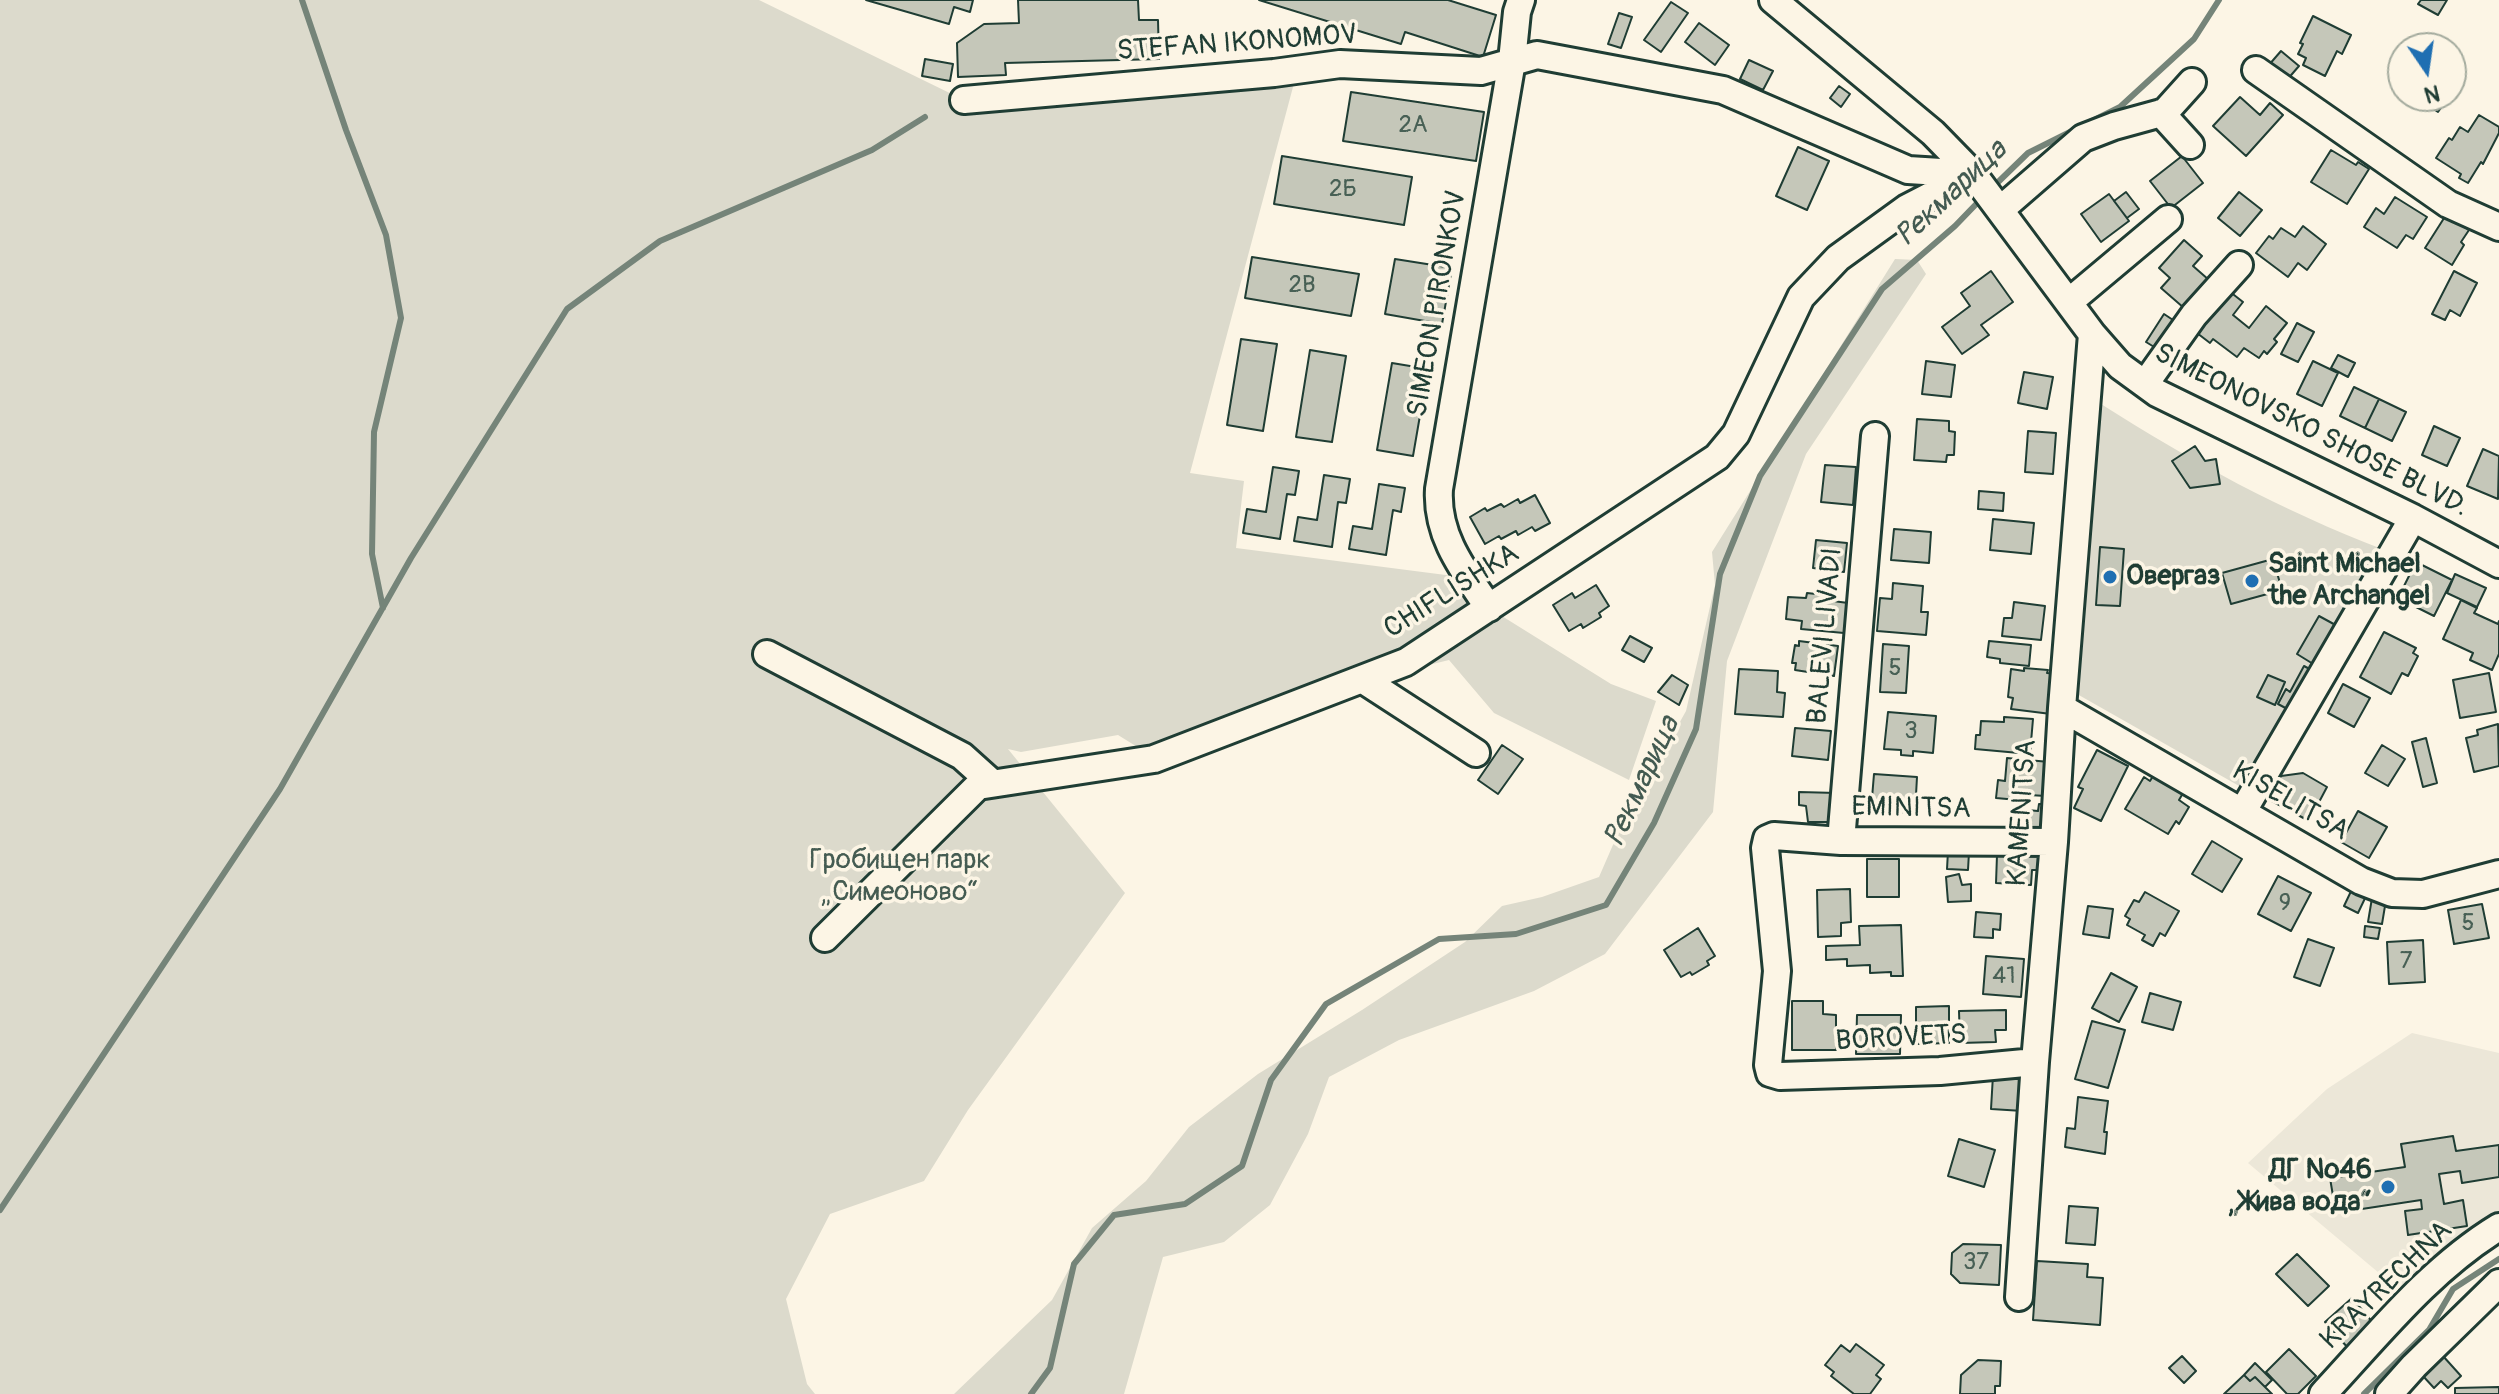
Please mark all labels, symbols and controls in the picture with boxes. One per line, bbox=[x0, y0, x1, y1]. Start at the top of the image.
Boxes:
street label: STEFAN IKONOMOV bbox=[1116, 19, 1358, 69]
north arrow bbox=[2387, 32, 2467, 112]
text: N bbox=[2422, 78, 2442, 109]
house number: 2А bbox=[1399, 112, 1427, 140]
water label: Рекмарица bbox=[1889, 133, 2015, 255]
house number: 2Б bbox=[1329, 176, 1357, 204]
street label: SIMEON PIRONKOV bbox=[1402, 188, 1474, 420]
house number: 2В bbox=[1289, 272, 1315, 300]
street label: SIMEONOVSKO SHOSE BLVD. bbox=[2148, 337, 2474, 525]
street label: CHIFLISHKA bbox=[1378, 537, 1526, 647]
street label: BALEVI LIVADI bbox=[1802, 546, 1850, 726]
place label: Saint Michael the Archangel bbox=[2268, 548, 2430, 614]
place label: Овергаз bbox=[2126, 560, 2221, 594]
marker: Овергаз bbox=[2101, 568, 2119, 586]
marker: Saint Michael the Archangel bbox=[2243, 572, 2261, 590]
house number: 5 bbox=[1888, 655, 1902, 683]
water label: Рекмарица bbox=[1597, 711, 1689, 853]
house number: 3 bbox=[1904, 718, 1918, 746]
street label: KAMENITSA bbox=[2001, 738, 2045, 888]
street label: KISELITSA bbox=[2226, 755, 2354, 849]
street label: EMINITSA bbox=[1851, 791, 1971, 827]
park label: Гробищен парк „Симеоново“ bbox=[809, 844, 991, 910]
house number: 9 bbox=[2279, 890, 2291, 918]
house number: 5 bbox=[2461, 910, 2475, 938]
house number: 7 bbox=[2400, 948, 2412, 976]
house number: 41 bbox=[1992, 963, 2016, 991]
street label: BOROVETS bbox=[1835, 1019, 1967, 1059]
place label: ДГ №46 „Жива вода“ bbox=[2229, 1154, 2372, 1220]
marker: ДГ №46 „Жива вода“ bbox=[2379, 1178, 2397, 1196]
street label: KRAYRECHNA bbox=[2314, 1215, 2460, 1357]
house number: 37 bbox=[1963, 1249, 1989, 1277]

